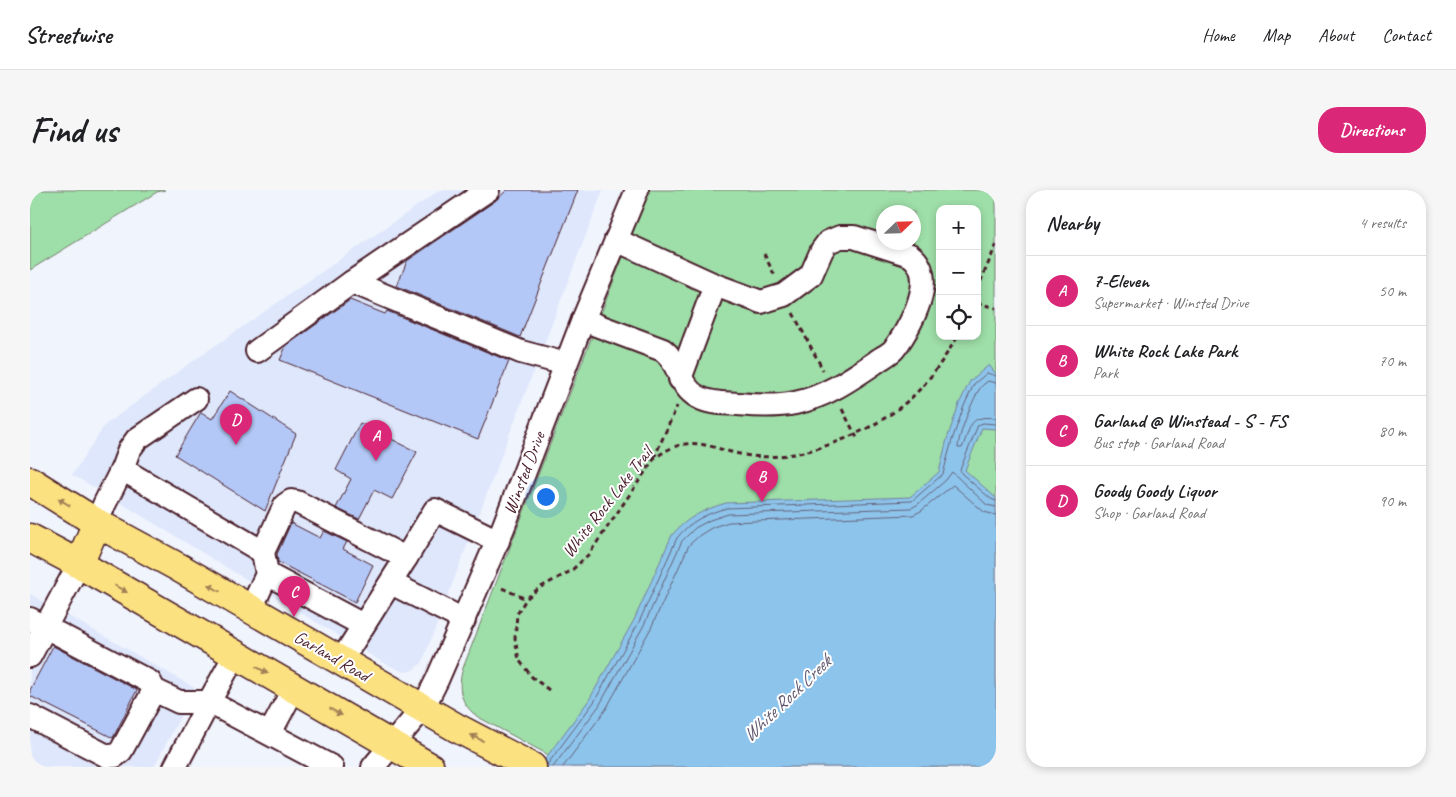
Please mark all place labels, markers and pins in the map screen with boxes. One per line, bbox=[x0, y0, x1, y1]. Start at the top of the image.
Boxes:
pin: D bbox=[220, 404, 252, 445]
pin: A bbox=[360, 420, 392, 461]
pin: B bbox=[746, 461, 778, 502]
pin: C bbox=[278, 576, 310, 617]

